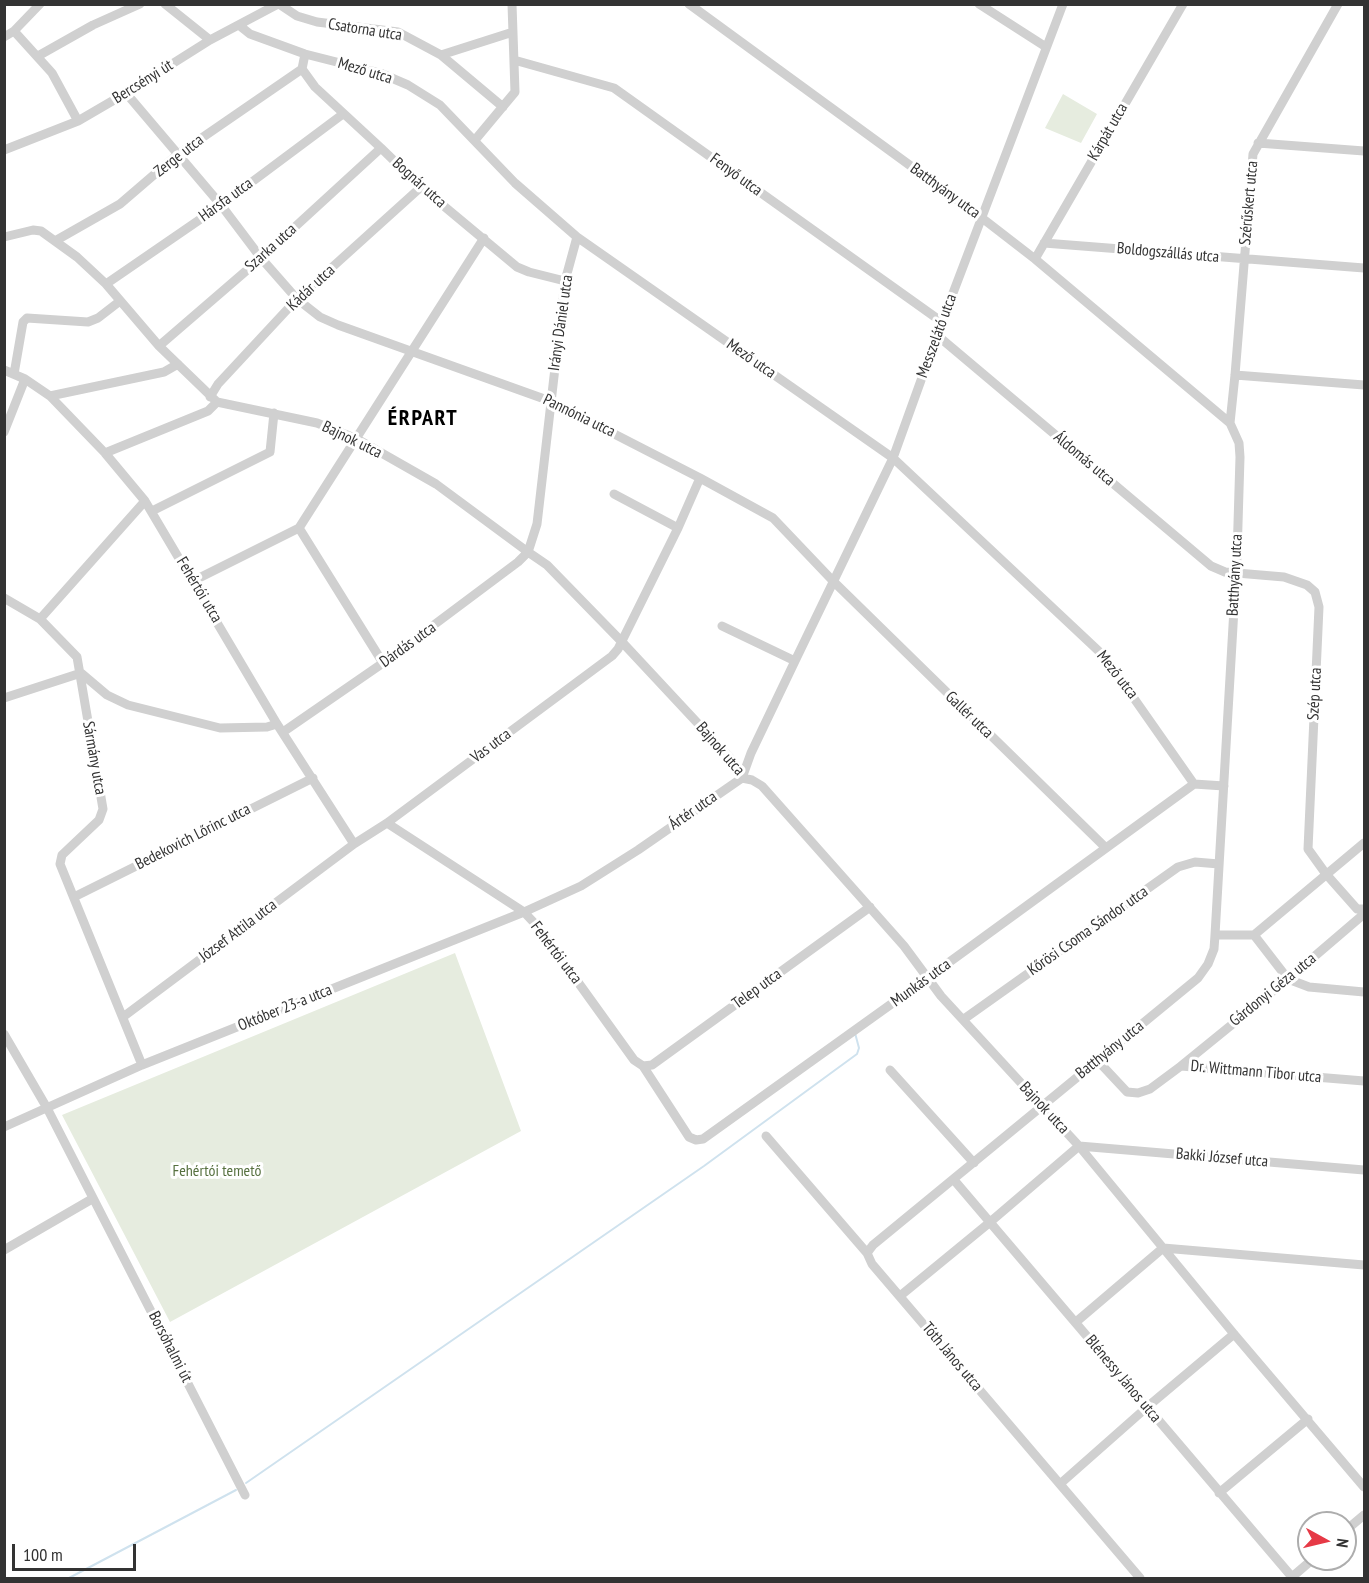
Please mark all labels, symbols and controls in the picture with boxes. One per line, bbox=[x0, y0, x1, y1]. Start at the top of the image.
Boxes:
street label: Csatorna utca bbox=[327, 15, 403, 45]
street label: Mező utca bbox=[335, 54, 395, 88]
street label: Bercsényi út bbox=[109, 56, 177, 108]
street label: Kárpát utca bbox=[1084, 100, 1132, 164]
street label: Zerge utca bbox=[150, 131, 208, 181]
street label: Fenyő utca bbox=[706, 150, 766, 200]
street label: Bognár utca bbox=[388, 154, 450, 212]
street label: Batthyány utca bbox=[906, 159, 984, 223]
street label: Szérűskert utca bbox=[1236, 160, 1262, 246]
street label: Hársfa utca bbox=[195, 174, 257, 226]
street label: Szarka utca bbox=[241, 220, 301, 276]
street label: Boldogszállás utca bbox=[1116, 239, 1220, 267]
street label: Kádár utca bbox=[283, 261, 339, 315]
street label: Irányi Dániel utca bbox=[545, 274, 577, 372]
street label: Messzelátó utca bbox=[913, 291, 961, 381]
street label: Mező utca bbox=[723, 335, 779, 383]
street label: Pannónia utca bbox=[540, 390, 618, 442]
district label: ÉRPART bbox=[388, 406, 458, 432]
street label: Bajnok utca bbox=[319, 417, 385, 463]
street label: Áldomás utca bbox=[1049, 428, 1119, 490]
street label: Batthyány utca bbox=[1223, 534, 1247, 616]
street label: Fehértói utca bbox=[172, 554, 226, 626]
street label: Dárdás utca bbox=[376, 618, 440, 672]
street label: Mező utca bbox=[1092, 647, 1142, 703]
street label: Szép utca bbox=[1304, 667, 1326, 721]
street label: Gallér utca bbox=[941, 687, 997, 743]
street label: Bajnok utca bbox=[692, 718, 748, 780]
street label: Sármány utca bbox=[78, 720, 110, 796]
street label: Vas utca bbox=[467, 725, 515, 767]
street label: Ártér utca bbox=[665, 788, 721, 834]
street label: Bedekovich Lőrinc utca bbox=[132, 800, 254, 874]
street label: Kőrösi Csoma Sándor utca bbox=[1024, 882, 1152, 980]
street label: József Attila utca bbox=[195, 896, 281, 966]
street label: Fehértói utca bbox=[526, 918, 586, 988]
street label: Gárdonyi Géza utca bbox=[1226, 949, 1320, 1031]
street label: Munkás utca bbox=[887, 955, 955, 1011]
street label: Telep utca bbox=[729, 965, 785, 1013]
street label: Október 23-a utca bbox=[235, 980, 335, 1036]
street label: Batthyány utca bbox=[1072, 1017, 1148, 1083]
street label: Dr. Wittmann Tibor utca bbox=[1190, 1057, 1322, 1087]
street label: Bajnok utca bbox=[1015, 1078, 1073, 1138]
street label: Bakki József utca bbox=[1175, 1144, 1269, 1172]
park label: Fehértói temető bbox=[173, 1161, 261, 1181]
street label: Borsóhalmi út bbox=[144, 1308, 196, 1386]
street label: Tóth János utca bbox=[918, 1319, 986, 1395]
street label: Blénessy János utca bbox=[1081, 1331, 1165, 1427]
north arrow bbox=[1297, 1511, 1357, 1571]
scale bar bbox=[15, 1532, 140, 1570]
text: N bbox=[1332, 1538, 1353, 1549]
text: 100 m bbox=[23, 1543, 63, 1566]

